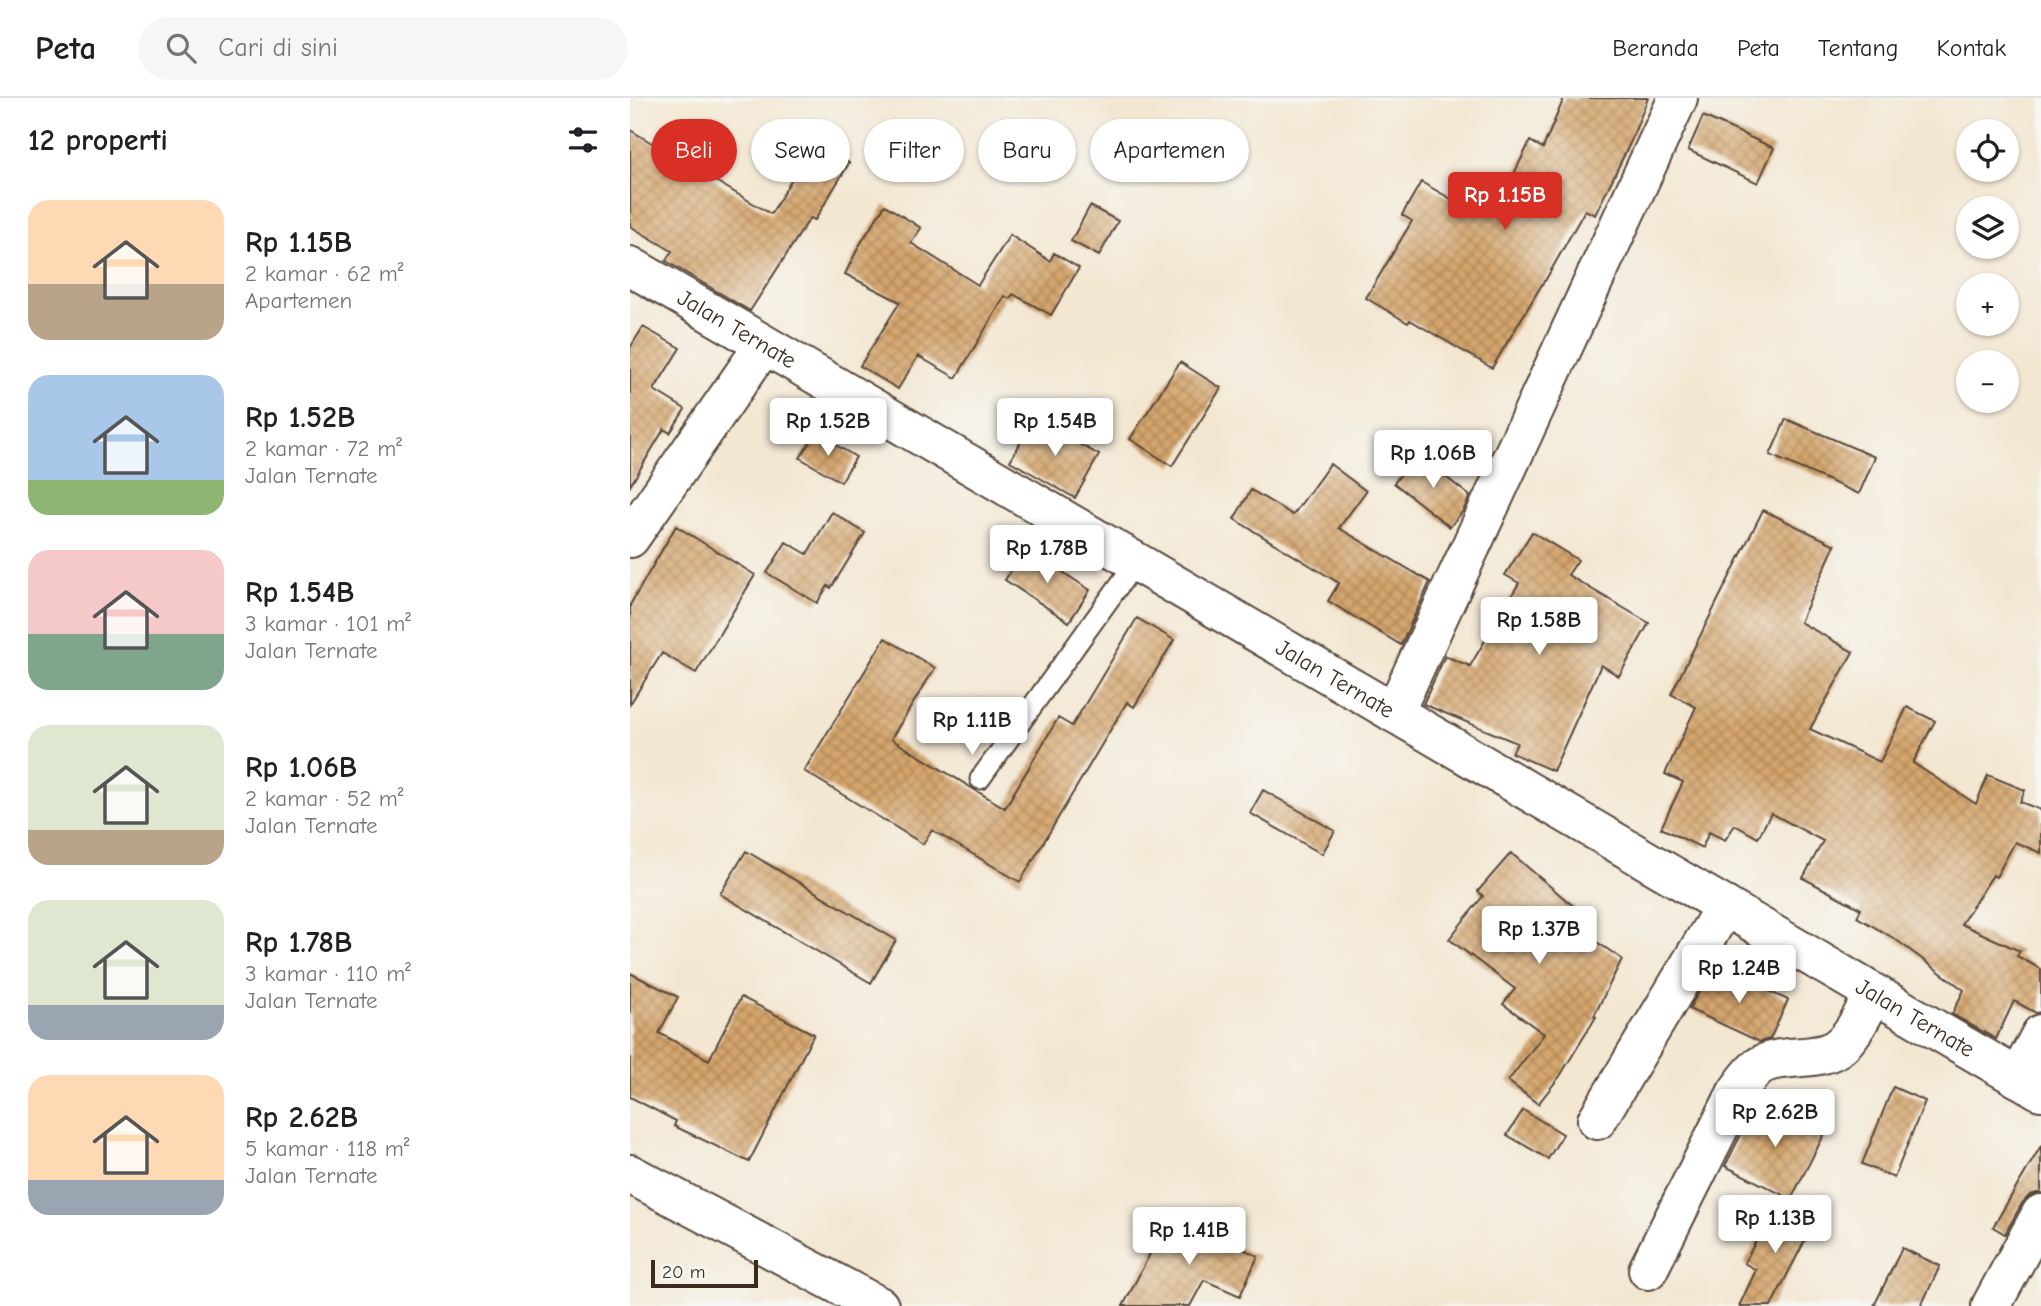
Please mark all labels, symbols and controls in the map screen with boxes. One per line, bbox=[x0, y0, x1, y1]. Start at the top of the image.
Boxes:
search box bbox=[138, 17, 628, 80]
text: Peta bbox=[35, 29, 96, 67]
icon: search bbox=[162, 29, 200, 67]
text: Cari di sini bbox=[218, 33, 338, 63]
text: Beranda bbox=[1612, 34, 1699, 62]
text: Peta bbox=[1737, 34, 1780, 62]
text: Tentang bbox=[1818, 34, 1898, 62]
text: Kontak bbox=[1936, 34, 2006, 62]
chip: Beli bbox=[651, 119, 737, 182]
chip: Sewa bbox=[751, 119, 850, 182]
chip: Filter bbox=[864, 119, 964, 182]
chip: Baru bbox=[978, 119, 1076, 182]
chip: Apartemen bbox=[1090, 119, 1249, 182]
map controls bbox=[1956, 119, 2019, 413]
button: locate bbox=[1956, 119, 2019, 182]
icon: filters bbox=[564, 121, 602, 159]
text: 12 properti bbox=[28, 123, 168, 158]
pin: Rp 1.15B bbox=[1433, 172, 1577, 232]
text: Rp 1.15B bbox=[1464, 181, 1546, 208]
button: layers bbox=[1956, 196, 2019, 259]
text: Rp 1.15B bbox=[245, 225, 352, 260]
icon: home bbox=[84, 228, 168, 312]
text: 2 kamar · 62 m² bbox=[245, 260, 404, 287]
button: + bbox=[1956, 273, 2019, 336]
street label: Jalan Ternate bbox=[673, 284, 801, 374]
text: Apartemen bbox=[245, 287, 352, 314]
button: − bbox=[1956, 350, 2019, 413]
pin: Rp 1.52B bbox=[756, 398, 900, 458]
pin: Rp 1.54B bbox=[983, 398, 1127, 458]
text: Rp 1.52B bbox=[245, 400, 355, 435]
icon: home bbox=[84, 403, 168, 487]
text: Rp 1.52B bbox=[786, 407, 870, 434]
text: Rp 1.54B bbox=[1013, 407, 1097, 434]
pin: Rp 1.06B bbox=[1361, 430, 1505, 490]
text: 2 kamar · 72 m² bbox=[245, 435, 402, 462]
text: Rp 1.06B bbox=[1390, 439, 1476, 466]
text: Jalan Ternate bbox=[245, 462, 378, 489]
pin: Rp 1.78B bbox=[975, 526, 1119, 585]
text: Rp 1.78B bbox=[1006, 534, 1088, 561]
text: Rp 1.54B bbox=[245, 575, 354, 610]
icon: home bbox=[84, 578, 168, 662]
pin: Rp 1.58B bbox=[1467, 598, 1611, 657]
text: Rp 1.58B bbox=[1497, 606, 1581, 633]
text: 3 kamar · 101 m² bbox=[245, 610, 411, 637]
street label: Jalan Ternate bbox=[1271, 634, 1399, 724]
text: Jalan Ternate bbox=[245, 637, 378, 664]
pin: Rp 1.11B bbox=[900, 698, 1044, 757]
text: Rp 1.11B bbox=[933, 706, 1011, 733]
text: Rp 1.06B bbox=[245, 750, 357, 785]
icon: home bbox=[84, 753, 168, 837]
text: 2 kamar · 52 m² bbox=[245, 785, 404, 812]
text: Jalan Ternate bbox=[245, 812, 378, 839]
pin: Rp 1.37B bbox=[1467, 906, 1611, 966]
text: Rp 1.37B bbox=[1498, 915, 1580, 942]
text: Rp 1.78B bbox=[245, 925, 352, 960]
icon: home bbox=[84, 928, 168, 1012]
pin: Rp 1.24B bbox=[1667, 946, 1811, 1005]
text: Rp 1.24B bbox=[1698, 954, 1780, 981]
text: 3 kamar · 110 m² bbox=[245, 960, 411, 987]
street label: Jalan Ternate bbox=[1851, 973, 1979, 1063]
text: Jalan Ternate bbox=[245, 987, 378, 1014]
pin: Rp 2.62B bbox=[1703, 1090, 1847, 1149]
text: Rp 2.62B bbox=[1732, 1098, 1818, 1125]
text: Rp 2.62B bbox=[245, 1100, 358, 1135]
icon: home bbox=[84, 1103, 168, 1187]
text: 5 kamar · 118 m² bbox=[245, 1135, 410, 1162]
text: Jalan Ternate bbox=[245, 1162, 378, 1189]
pin: Rp 1.13B bbox=[1703, 1196, 1847, 1255]
text: Rp 1.13B bbox=[1734, 1204, 1816, 1231]
pin: Rp 1.41B bbox=[1117, 1208, 1261, 1267]
text: Rp 1.41B bbox=[1149, 1216, 1229, 1243]
scale bar bbox=[651, 1257, 758, 1289]
text: 20 m bbox=[662, 1261, 706, 1283]

